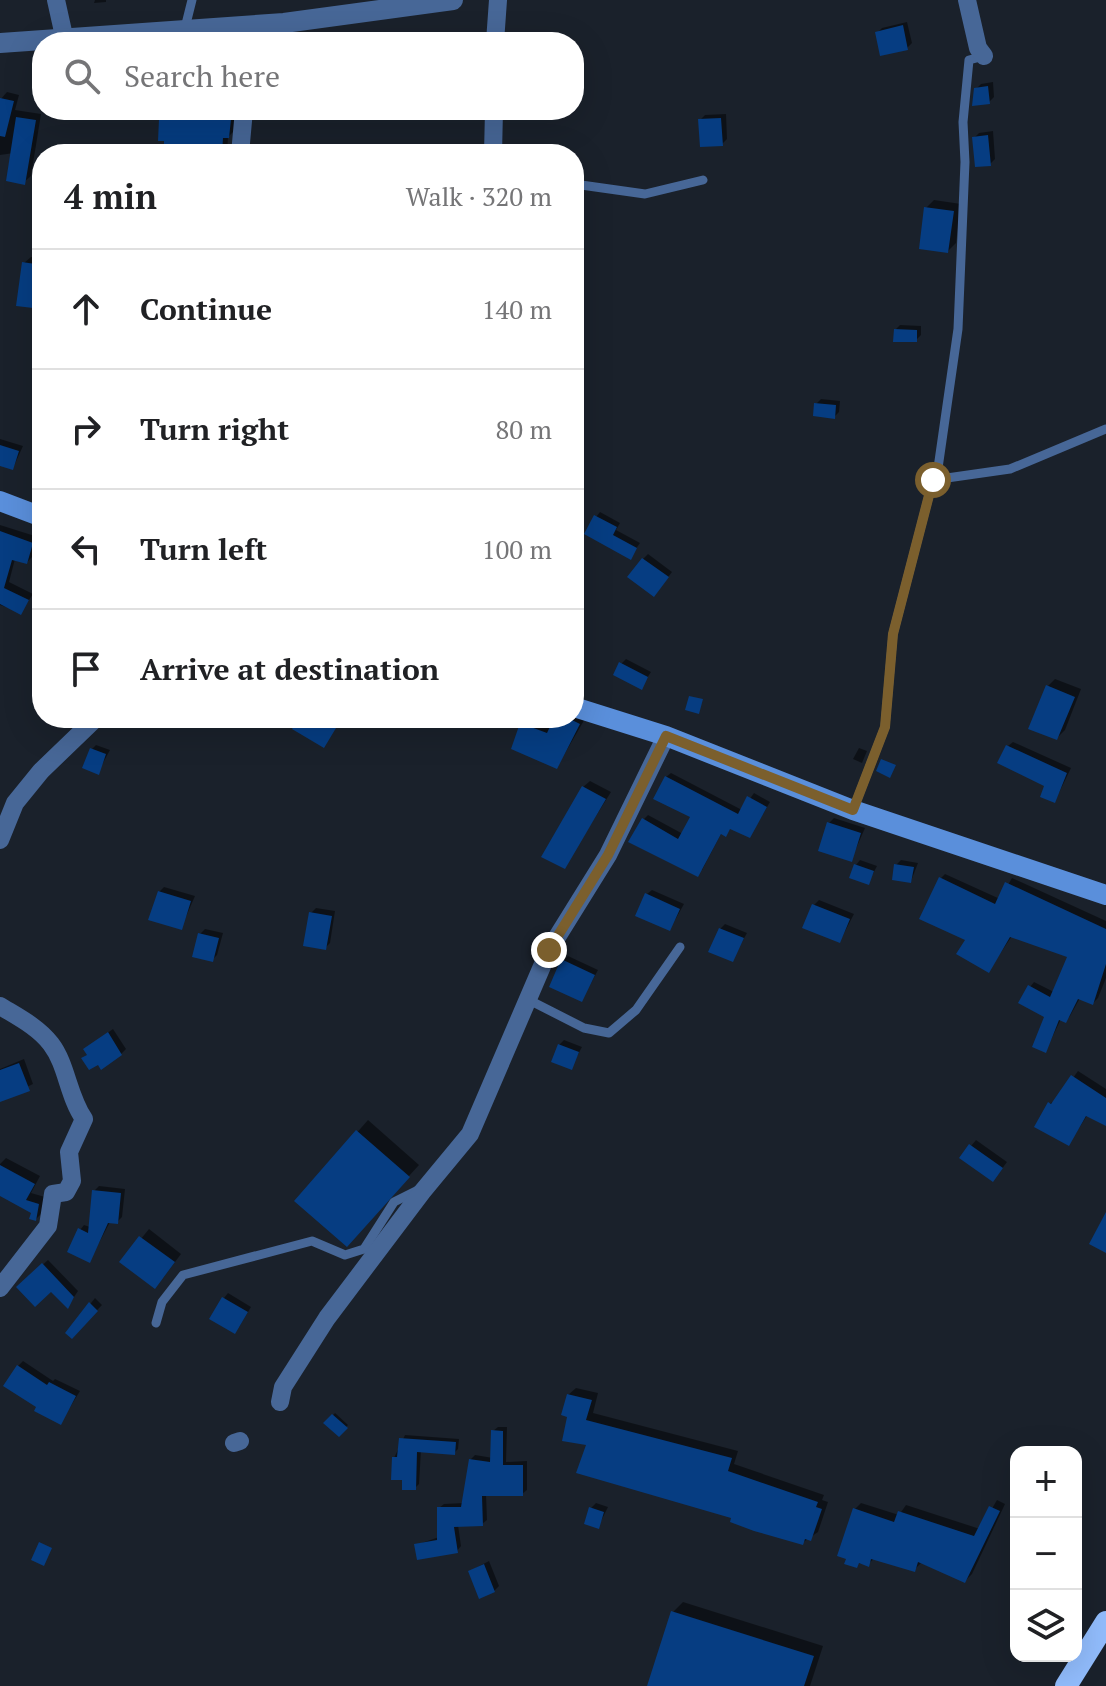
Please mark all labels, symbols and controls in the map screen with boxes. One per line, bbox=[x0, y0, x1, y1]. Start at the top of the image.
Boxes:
search box bbox=[32, 32, 584, 120]
icon: search bbox=[60, 54, 104, 98]
text: Search here bbox=[124, 56, 280, 96]
text: 4 min bbox=[64, 174, 157, 219]
text: Walk · 320 m bbox=[406, 179, 552, 213]
icon: ahead bbox=[64, 287, 108, 331]
text: Continue bbox=[140, 289, 272, 329]
text: 140 m bbox=[482, 292, 552, 326]
icon: right bbox=[64, 407, 108, 451]
text: Turn right bbox=[140, 409, 289, 449]
text: 80 m bbox=[496, 412, 552, 446]
route start bbox=[915, 462, 951, 498]
icon: left bbox=[64, 527, 108, 571]
text: Turn left bbox=[140, 529, 267, 569]
text: 100 m bbox=[482, 532, 552, 566]
icon: arrive bbox=[64, 647, 108, 691]
text: Arrive at destination bbox=[140, 649, 439, 689]
route end bbox=[531, 932, 567, 968]
map controls bbox=[1010, 1446, 1082, 1662]
button: + bbox=[1010, 1446, 1082, 1518]
button: − bbox=[1010, 1518, 1082, 1590]
button: layers bbox=[1010, 1590, 1082, 1662]

